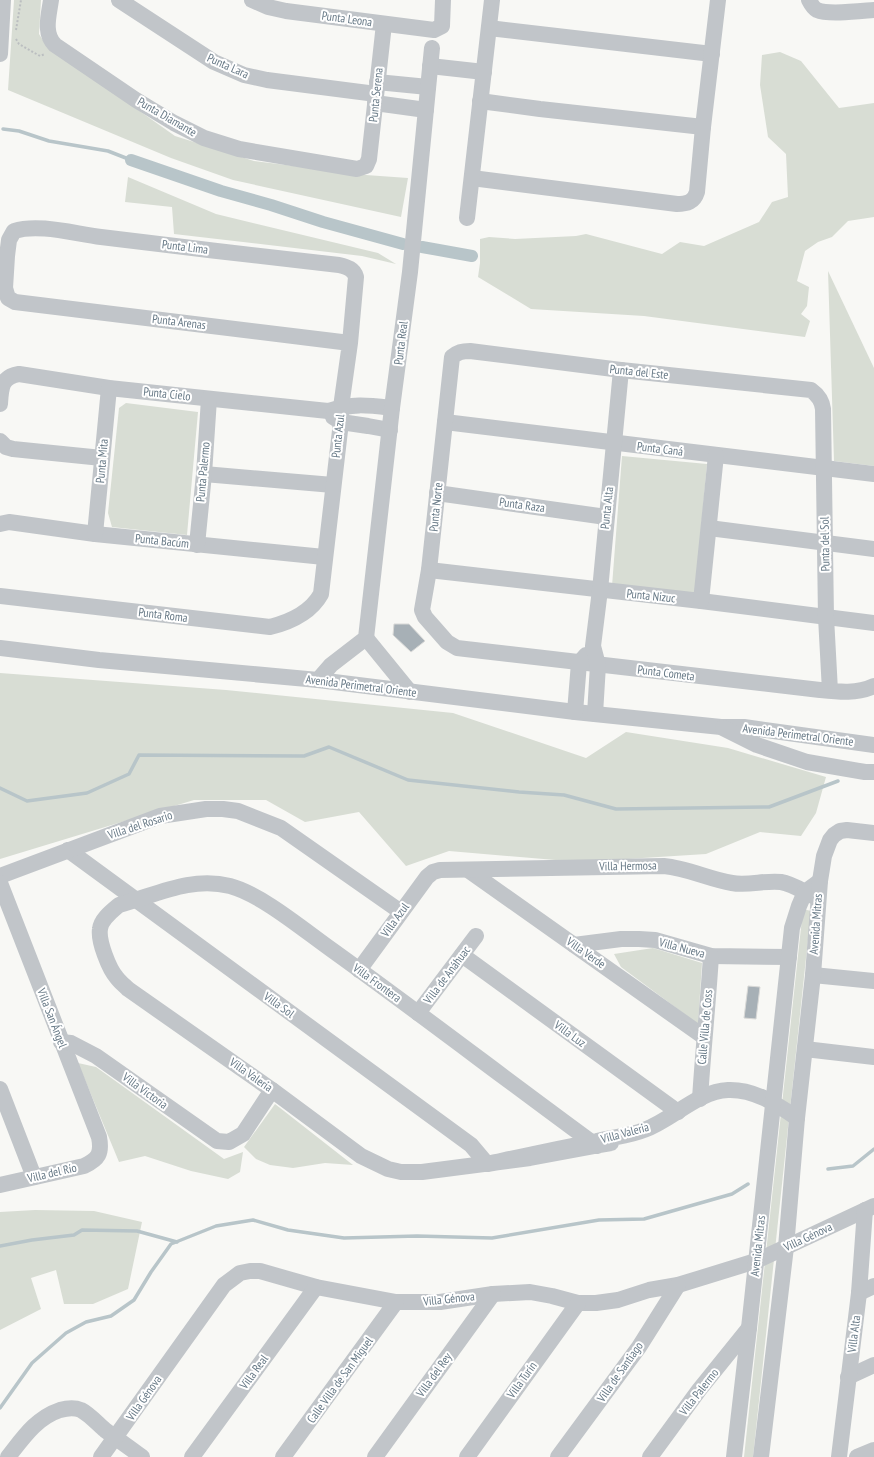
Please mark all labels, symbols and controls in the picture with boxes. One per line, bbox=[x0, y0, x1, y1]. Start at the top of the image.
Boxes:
street label: Punta Leona bbox=[321, 8, 373, 29]
street label: Punta Lara bbox=[205, 50, 251, 81]
street label: Punta Serena bbox=[365, 67, 386, 123]
street label: Punta Diamante bbox=[135, 94, 200, 140]
street label: Punta Lima bbox=[161, 236, 209, 257]
street label: Punta Arenas bbox=[151, 311, 207, 332]
street label: Punta Real bbox=[390, 320, 411, 366]
street label: Punta del Este bbox=[609, 361, 669, 382]
street label: Punta Cielo bbox=[143, 384, 191, 403]
street label: Punta Azul bbox=[328, 413, 347, 458]
street label: Punta Mita bbox=[92, 438, 111, 484]
street label: Punta Caná bbox=[636, 438, 684, 459]
street label: Punta Palermo bbox=[192, 441, 213, 503]
street label: Punta Norte bbox=[425, 481, 446, 532]
street label: Punta Alta bbox=[597, 486, 616, 530]
street label: Punta Raza bbox=[498, 494, 546, 515]
street label: Punta del Sol bbox=[817, 516, 832, 572]
street label: Punta Bacúm bbox=[134, 530, 190, 551]
street label: Punta Nizuc bbox=[626, 585, 677, 606]
street label: Punta Roma bbox=[138, 604, 189, 625]
street label: Punta Cometa bbox=[637, 662, 696, 683]
street label: Avenida Perimetral Oriente bbox=[305, 671, 417, 700]
street label: Avenida Perimetral Oriente bbox=[742, 720, 854, 749]
street label: Villa del Rosario bbox=[105, 807, 174, 842]
street label: Villa Hermosa bbox=[598, 857, 657, 874]
street label: Avenida Mitras bbox=[806, 893, 825, 955]
street label: Villa Azul bbox=[377, 900, 412, 941]
street label: Villa Verde bbox=[563, 933, 609, 971]
street label: Villa Nueva bbox=[657, 934, 707, 961]
street label: Villa de Anáhuac bbox=[419, 942, 474, 1007]
street label: Villa Frontera bbox=[349, 959, 405, 1005]
street label: Villa San Ángel bbox=[34, 985, 71, 1050]
street label: Villa Sol bbox=[260, 988, 298, 1021]
street label: Calle Villa de Coss bbox=[694, 989, 715, 1065]
street label: Villa Luz bbox=[551, 1017, 589, 1050]
street label: Villa Valeria bbox=[226, 1054, 276, 1095]
street label: Villa Victoria bbox=[119, 1069, 171, 1112]
street label: Villa Valeria bbox=[598, 1119, 651, 1146]
street label: Villa del Río bbox=[25, 1160, 78, 1186]
street label: Avenida Mitras bbox=[747, 1215, 768, 1277]
street label: Villa Génova bbox=[780, 1219, 835, 1255]
street label: Villa Génova bbox=[421, 1288, 476, 1309]
street label: Villa Alta bbox=[844, 1314, 863, 1354]
street label: Calle Villa de San Miguel bbox=[303, 1334, 376, 1426]
street label: Villa de Santiago bbox=[593, 1339, 646, 1406]
street label: Villa del Rey bbox=[412, 1349, 455, 1401]
street label: Villa Real bbox=[235, 1351, 271, 1393]
street label: Villa Turín bbox=[503, 1359, 540, 1402]
street label: Villa Palermo bbox=[675, 1365, 721, 1419]
street label: Villa Génova bbox=[122, 1372, 165, 1424]

